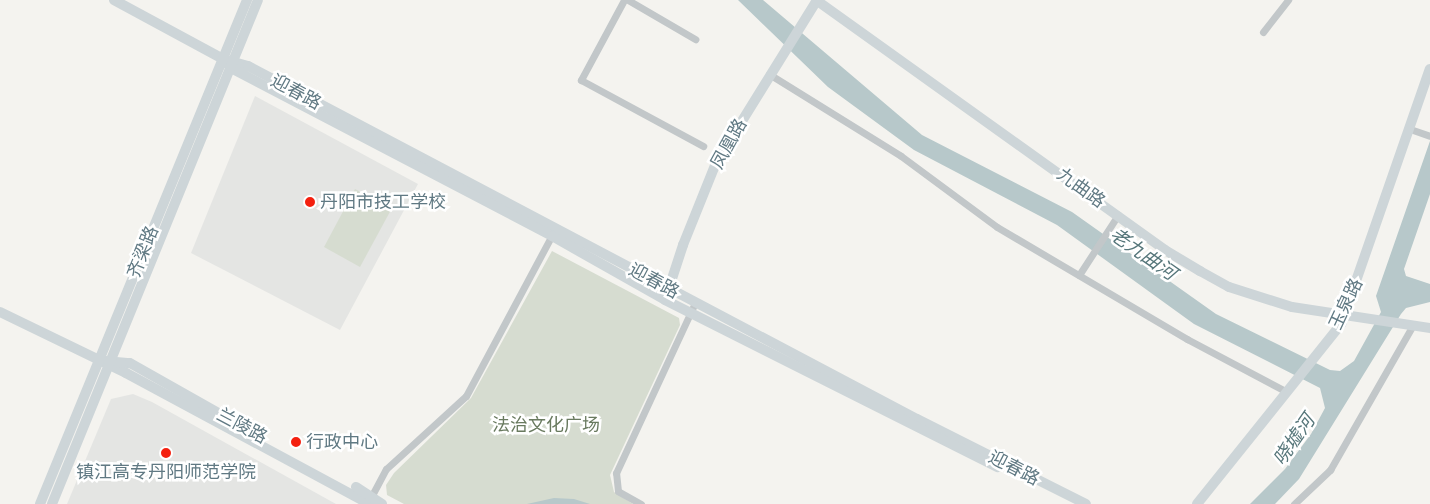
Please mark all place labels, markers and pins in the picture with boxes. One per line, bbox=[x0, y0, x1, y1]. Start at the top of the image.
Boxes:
place label: 丹阳市技工学校 bbox=[320, 191, 446, 213]
marker: 丹阳市技工学校 bbox=[304, 196, 316, 208]
place label: 行政中心 bbox=[306, 431, 378, 453]
marker: 行政中心 bbox=[290, 436, 302, 448]
marker: 镇江高专丹阳师范学院 bbox=[160, 447, 172, 459]
place label: 镇江高专丹阳师范学院 bbox=[76, 461, 256, 483]

